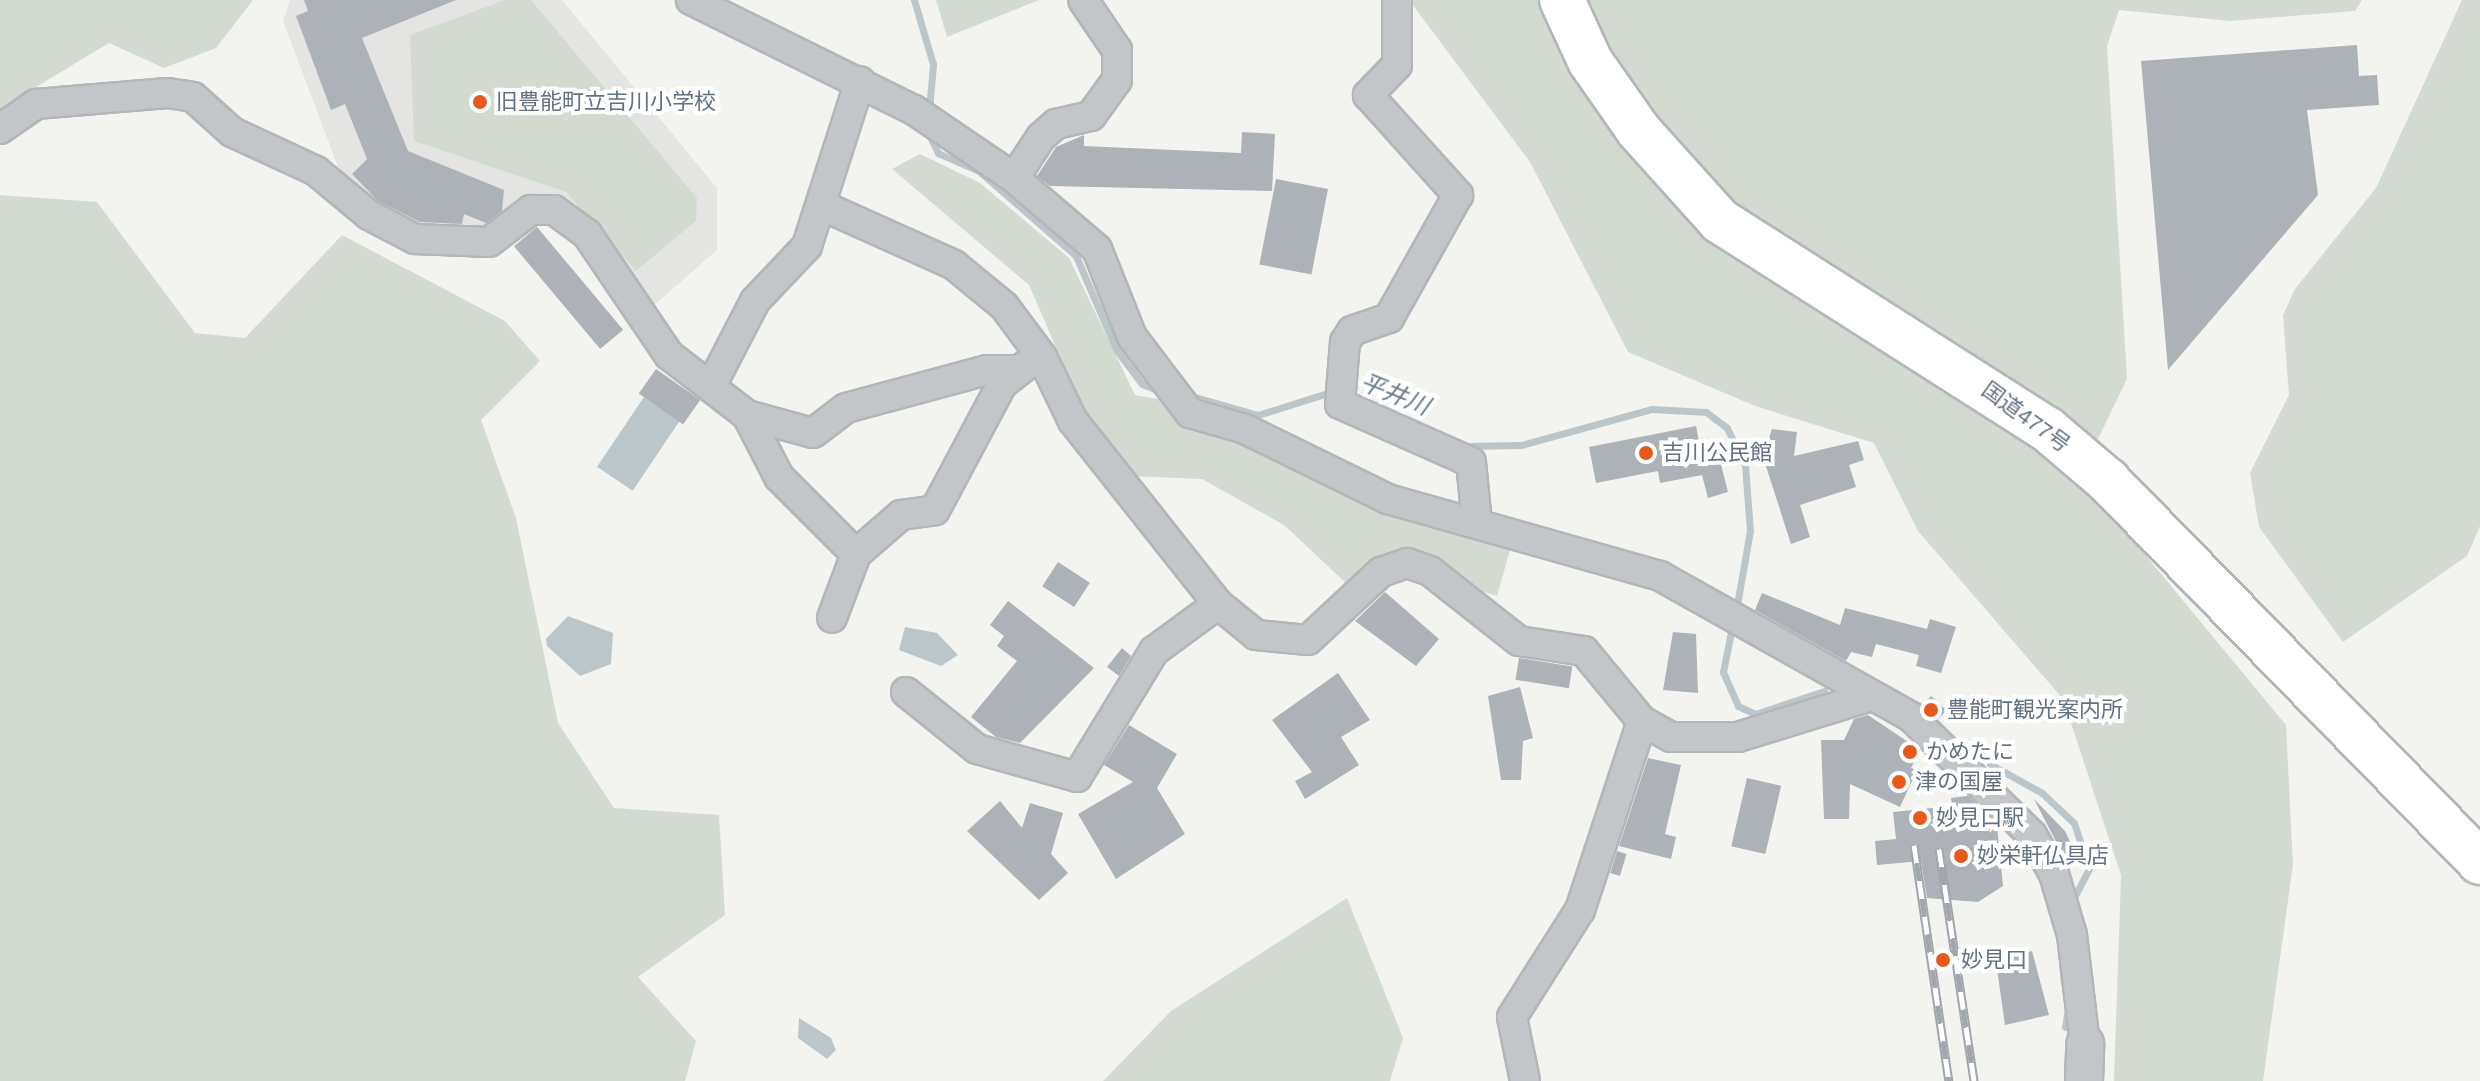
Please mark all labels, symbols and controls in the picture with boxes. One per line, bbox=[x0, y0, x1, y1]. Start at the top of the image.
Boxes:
place label: 旧豊能町立吉川小学校 bbox=[496, 89, 716, 115]
marker: 旧豊能町立吉川小学校 bbox=[471, 93, 489, 111]
water label: 平井川 bbox=[1356, 367, 1434, 421]
street label: 国道477号 bbox=[1977, 376, 2075, 458]
place label: 吉川公民館 bbox=[1662, 440, 1772, 466]
marker: 吉川公民館 bbox=[1637, 444, 1655, 462]
place label: 豊能町観光案内所 bbox=[1947, 697, 2123, 723]
marker: 豊能町観光案内所 bbox=[1922, 701, 1940, 719]
place label: かめたに bbox=[1926, 739, 2014, 765]
marker: かめたに bbox=[1901, 743, 1919, 761]
place label: 津の国屋 bbox=[1915, 769, 2003, 795]
marker: 津の国屋 bbox=[1890, 773, 1908, 791]
place label: 妙見口駅 bbox=[1936, 805, 2024, 831]
marker: 妙見口駅 bbox=[1911, 809, 1929, 827]
place label: 妙栄軒仏具店 bbox=[1977, 843, 2109, 869]
marker: 妙栄軒仏具店 bbox=[1952, 847, 1970, 865]
place label: 妙見口 bbox=[1961, 947, 2027, 973]
marker: 妙見口 bbox=[1932, 949, 1954, 971]

